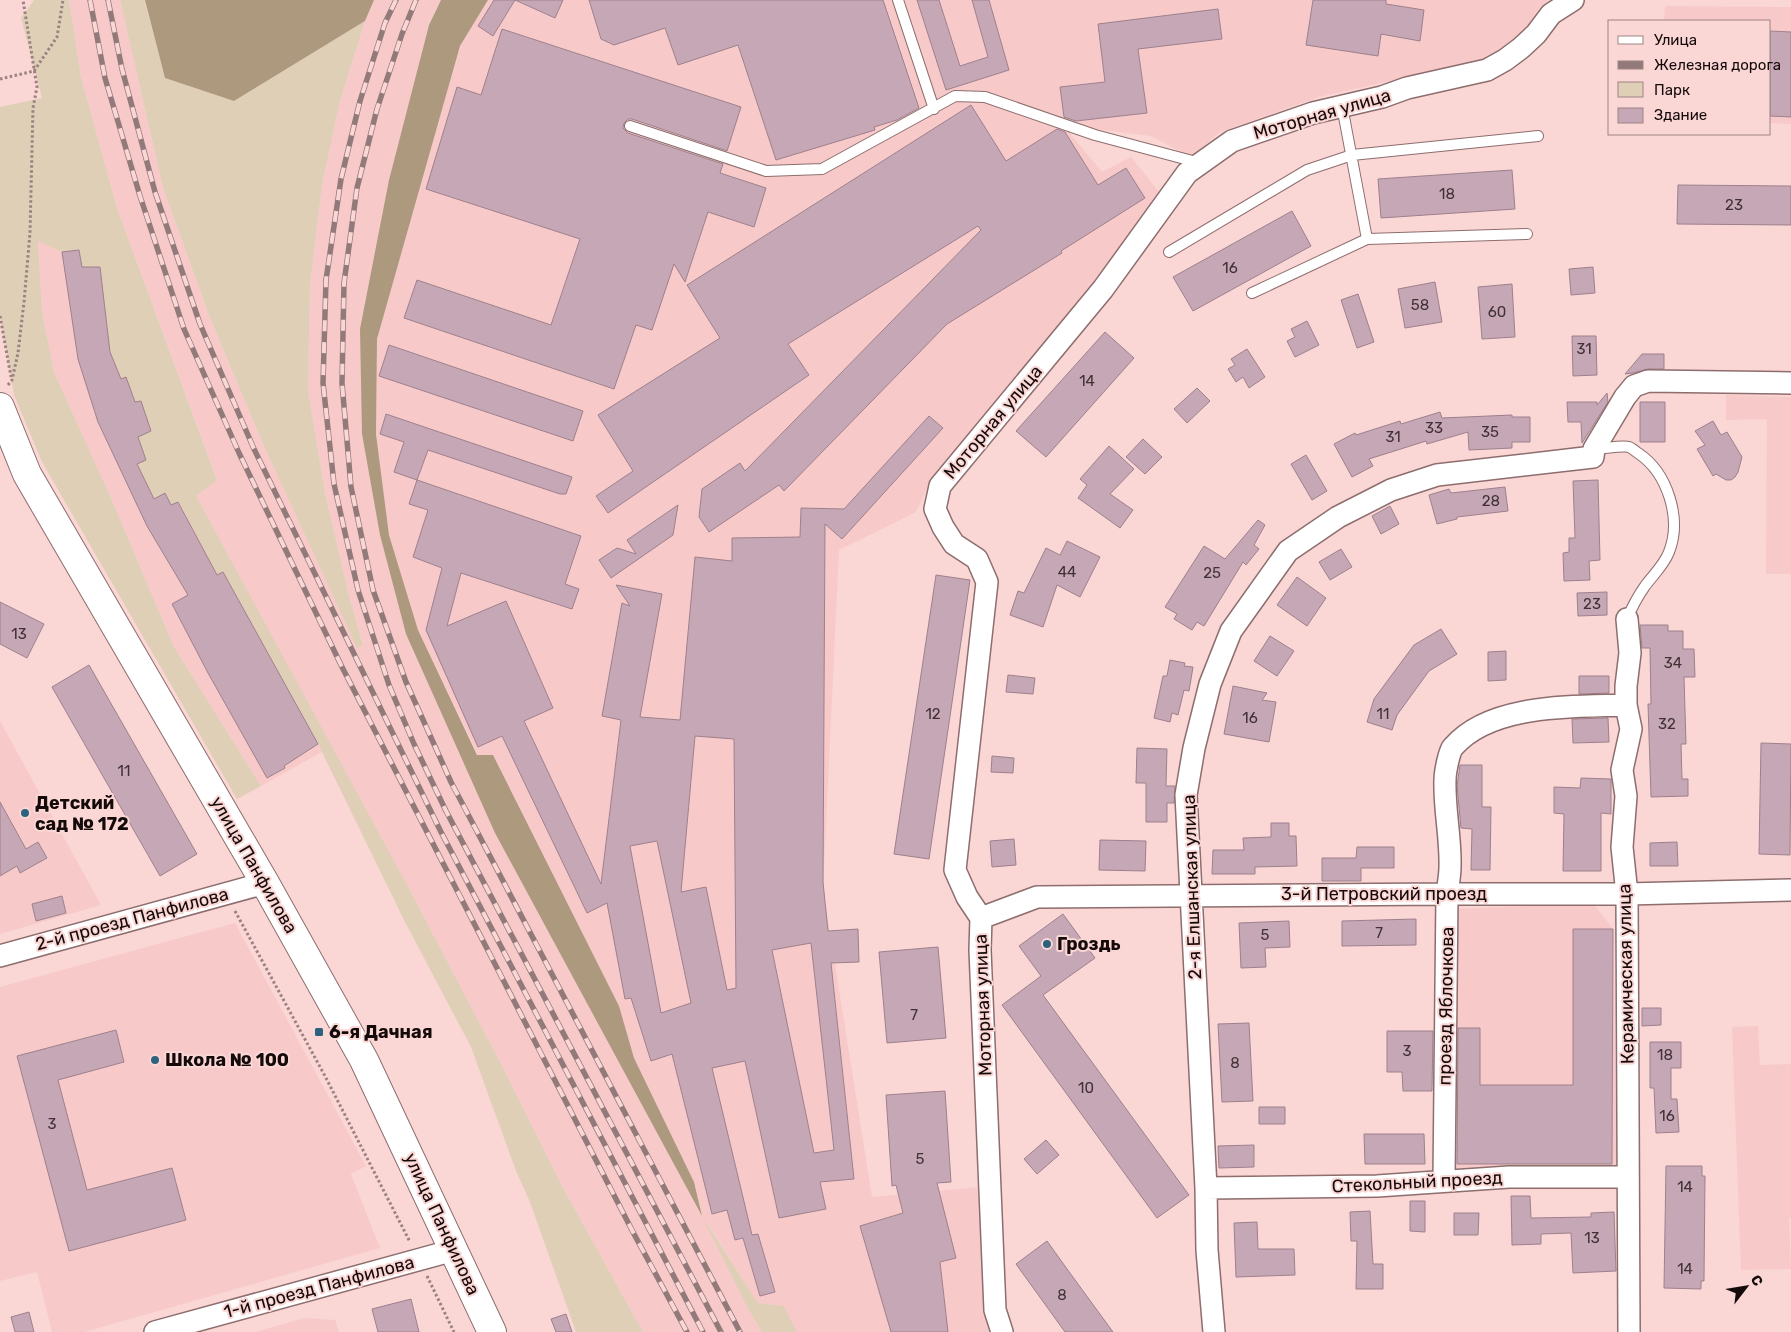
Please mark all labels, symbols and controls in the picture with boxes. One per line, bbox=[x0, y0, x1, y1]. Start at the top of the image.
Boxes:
legend bbox=[1608, 20, 1771, 135]
text: Улица bbox=[1654, 31, 1697, 49]
text: Железная дорога bbox=[1654, 56, 1781, 74]
text: Парк bbox=[1654, 81, 1690, 99]
street label: Моторная улица bbox=[1251, 84, 1393, 144]
text: Здание bbox=[1654, 106, 1707, 124]
house number: 18 bbox=[1439, 185, 1455, 203]
house number: 23 bbox=[1725, 196, 1743, 214]
house number: 16 bbox=[1222, 259, 1238, 277]
house number: 58 bbox=[1411, 296, 1429, 314]
house number: 60 bbox=[1488, 303, 1506, 321]
house number: 31 bbox=[1576, 340, 1592, 358]
street label: Моторная улица bbox=[939, 361, 1047, 483]
house number: 14 bbox=[1079, 372, 1095, 390]
house number: 33 bbox=[1425, 419, 1443, 437]
house number: 35 bbox=[1481, 423, 1499, 441]
house number: 31 bbox=[1385, 428, 1401, 446]
house number: 28 bbox=[1482, 492, 1500, 510]
house number: 44 bbox=[1058, 563, 1076, 581]
house number: 25 bbox=[1203, 564, 1221, 582]
house number: 23 bbox=[1583, 595, 1601, 613]
house number: 13 bbox=[11, 625, 27, 643]
house number: 34 bbox=[1664, 654, 1682, 672]
house number: 12 bbox=[925, 705, 941, 723]
house number: 11 bbox=[1377, 705, 1389, 723]
house number: 16 bbox=[1242, 709, 1258, 727]
house number: 32 bbox=[1658, 715, 1676, 733]
house number: 11 bbox=[118, 762, 130, 780]
place label: Детский сад № 172 bbox=[35, 792, 129, 835]
street label: улица Панфилова bbox=[206, 793, 302, 937]
street label: 2-я Елшанская улица bbox=[1178, 794, 1206, 980]
marker: Детский сад № 172 bbox=[19, 807, 31, 819]
street label: 2-й проезд Панфилова bbox=[33, 883, 231, 955]
street label: 3-й Петровский проезд bbox=[1281, 883, 1487, 905]
street label: Керамическая улица bbox=[1613, 884, 1639, 1064]
house number: 7 bbox=[1375, 924, 1383, 942]
house number: 5 bbox=[1261, 926, 1270, 944]
street label: проезд Яблочкова bbox=[1434, 926, 1458, 1086]
place label: Гроздь bbox=[1057, 933, 1121, 955]
street label: Моторная улица bbox=[970, 934, 996, 1076]
marker: Гроздь bbox=[1041, 938, 1053, 950]
house number: 7 bbox=[910, 1006, 918, 1024]
place label: 6-я Дачная bbox=[329, 1021, 433, 1043]
marker: 6-я Дачная bbox=[313, 1026, 325, 1038]
house number: 3 bbox=[1402, 1042, 1412, 1060]
house number: 18 bbox=[1657, 1046, 1673, 1064]
place label: Школа № 100 bbox=[165, 1049, 289, 1071]
marker: Школа № 100 bbox=[149, 1054, 161, 1066]
house number: 8 bbox=[1230, 1054, 1240, 1072]
house number: 10 bbox=[1078, 1079, 1094, 1097]
house number: 16 bbox=[1659, 1107, 1675, 1125]
house number: 3 bbox=[47, 1115, 57, 1133]
street label: улица Панфилова bbox=[399, 1149, 485, 1299]
house number: 5 bbox=[916, 1150, 925, 1168]
street label: Стекольный проезд bbox=[1331, 1167, 1503, 1197]
house number: 14 bbox=[1677, 1178, 1693, 1196]
house number: 13 bbox=[1584, 1229, 1600, 1247]
street label: 1-й проезд Панфилова bbox=[221, 1251, 417, 1323]
house number: 14 bbox=[1677, 1260, 1693, 1278]
north arrow bbox=[1721, 1262, 1771, 1312]
text: С bbox=[1747, 1272, 1767, 1289]
house number: 8 bbox=[1057, 1286, 1067, 1304]

